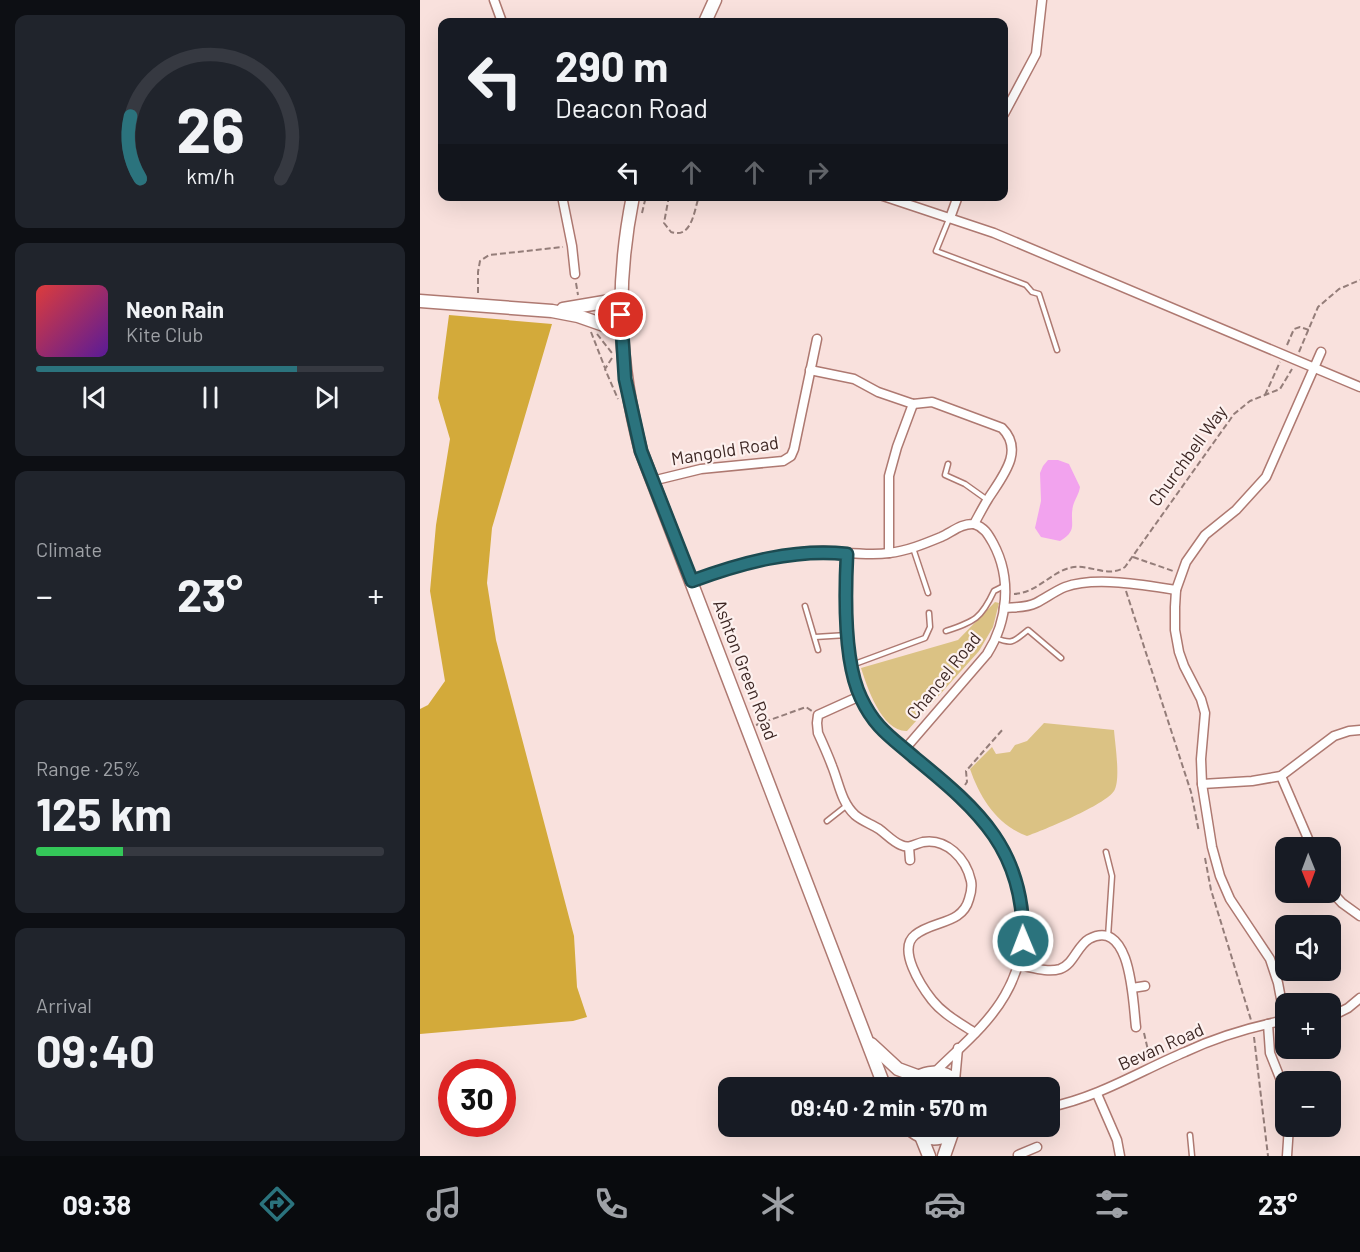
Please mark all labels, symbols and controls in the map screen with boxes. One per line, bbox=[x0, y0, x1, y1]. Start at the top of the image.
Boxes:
text: 290 m bbox=[555, 40, 668, 90]
icon: left bbox=[456, 42, 534, 120]
text: 26 bbox=[176, 91, 244, 165]
text: Deacon Road bbox=[555, 91, 708, 123]
icon: left bbox=[612, 156, 645, 189]
icon: ahead bbox=[675, 156, 708, 189]
icon: ahead bbox=[738, 156, 771, 189]
icon: right bbox=[801, 156, 834, 189]
text: km/h bbox=[186, 163, 234, 188]
pin bbox=[595, 289, 646, 340]
text: Neon Rain bbox=[126, 296, 224, 322]
icon: arrive bbox=[604, 298, 637, 331]
text: Kite Club bbox=[126, 322, 203, 346]
icon: previous bbox=[78, 381, 111, 414]
icon: pause bbox=[194, 381, 227, 414]
icon: next bbox=[310, 381, 343, 414]
street label: Churchbell Way bbox=[1143, 401, 1231, 510]
street label: Mangold Road bbox=[670, 431, 780, 469]
text: Climate bbox=[36, 537, 102, 561]
text: 23° bbox=[177, 567, 243, 621]
text: − bbox=[36, 575, 53, 615]
text: + bbox=[367, 575, 384, 615]
street label: Ashton Green Road bbox=[709, 596, 783, 743]
street label: Chancel Road bbox=[901, 627, 985, 723]
text: Range · 25% bbox=[36, 756, 141, 780]
text: 125 km bbox=[36, 786, 172, 840]
north arrow bbox=[1275, 837, 1341, 903]
map controls bbox=[1275, 837, 1341, 1137]
position arrow bbox=[991, 909, 1055, 973]
button: sound bbox=[1275, 915, 1341, 981]
text: Arrival bbox=[36, 993, 92, 1017]
button: + bbox=[1275, 993, 1341, 1059]
street label: Bevan Road bbox=[1114, 1017, 1207, 1075]
text: 09:40 bbox=[36, 1023, 155, 1077]
speed limit sign: 30 bbox=[438, 1059, 516, 1137]
button: − bbox=[1275, 1071, 1341, 1137]
text: 09:40 · 2 min · 570 m bbox=[791, 1094, 987, 1120]
icon: directions bbox=[256, 1183, 298, 1225]
icon: music bbox=[423, 1183, 465, 1225]
icon: phone bbox=[590, 1183, 632, 1225]
icon: climate bbox=[757, 1183, 799, 1225]
icon: car bbox=[924, 1183, 966, 1225]
icon: filters bbox=[1091, 1183, 1133, 1225]
text: 09:38 bbox=[62, 1188, 131, 1220]
text: 23° bbox=[1258, 1188, 1298, 1220]

